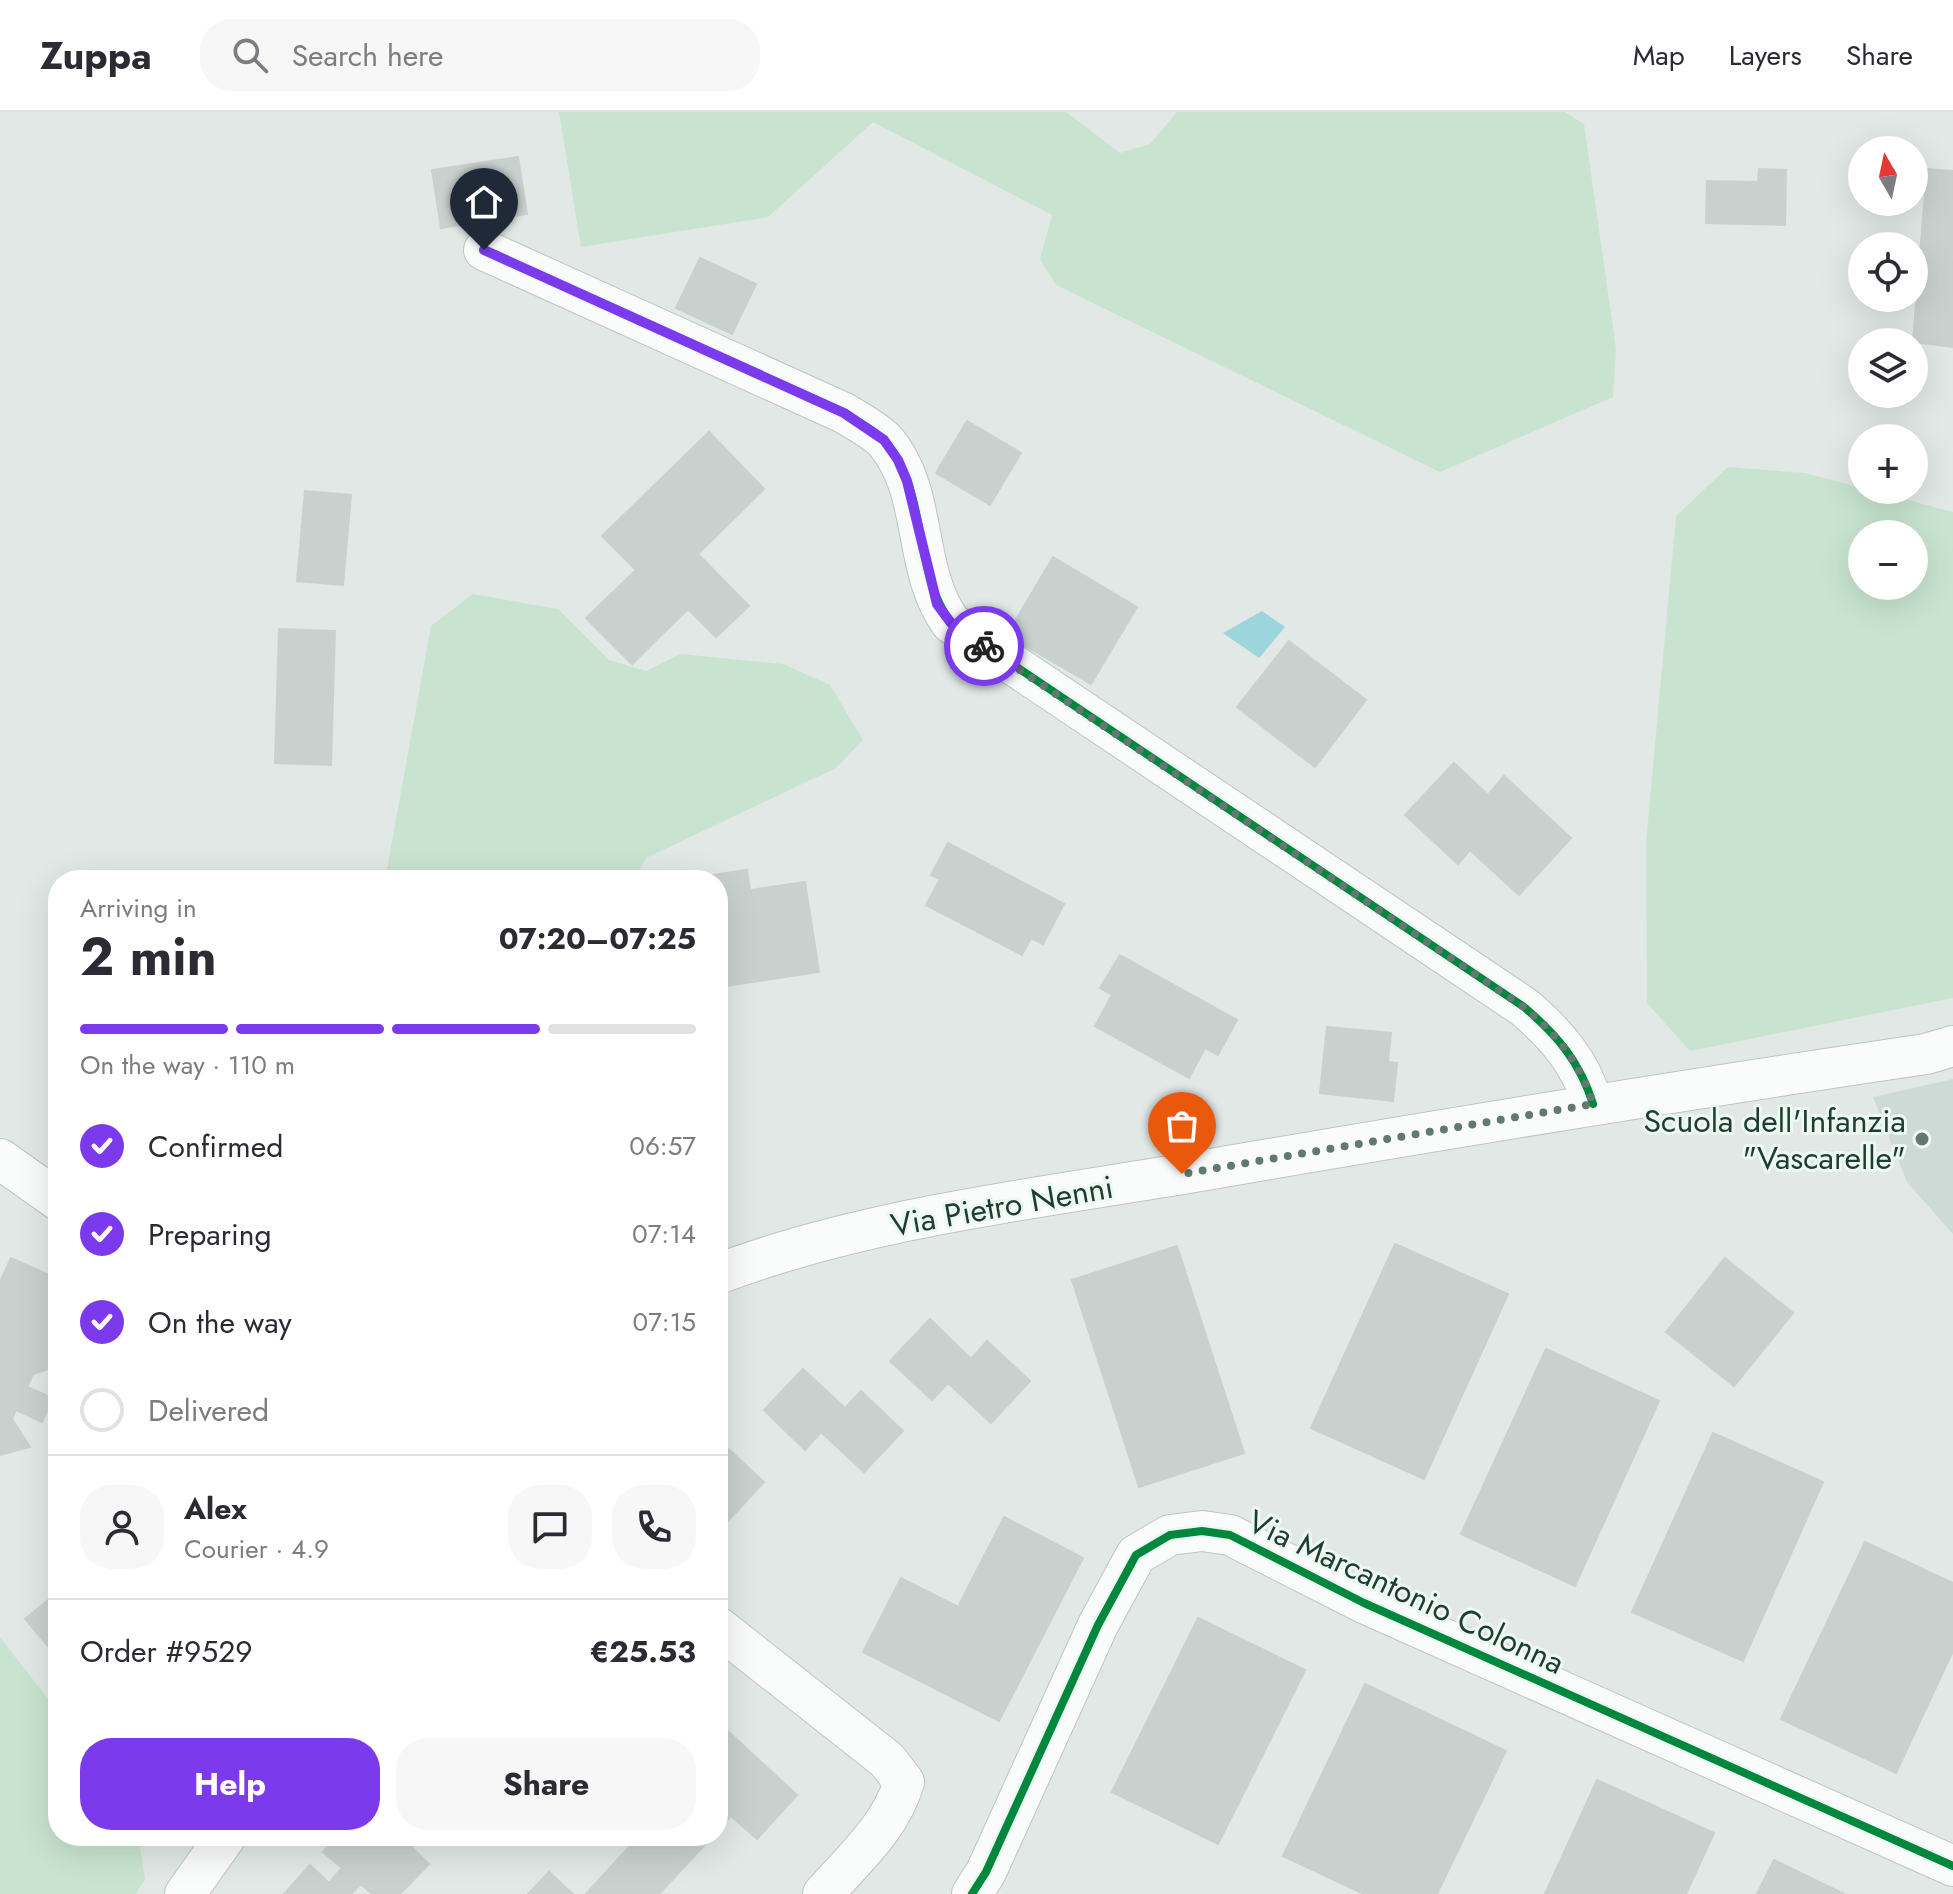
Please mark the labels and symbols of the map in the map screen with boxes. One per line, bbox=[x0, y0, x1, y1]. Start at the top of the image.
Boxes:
north arrow bbox=[1848, 136, 1928, 216]
pin bbox=[450, 168, 518, 250]
courier bbox=[944, 606, 1024, 686]
pin bbox=[1148, 1092, 1216, 1174]
place label: Scuola dell'Infanzia "Vascarelle" bbox=[1644, 1098, 1906, 1181]
marker: Scuola dell'Infanzia "Vascarelle" bbox=[1913, 1130, 1931, 1148]
street label: Via Pietro Nenni bbox=[887, 1164, 1117, 1248]
street label: Via Marcantonio Colonna bbox=[1240, 1498, 1572, 1686]

